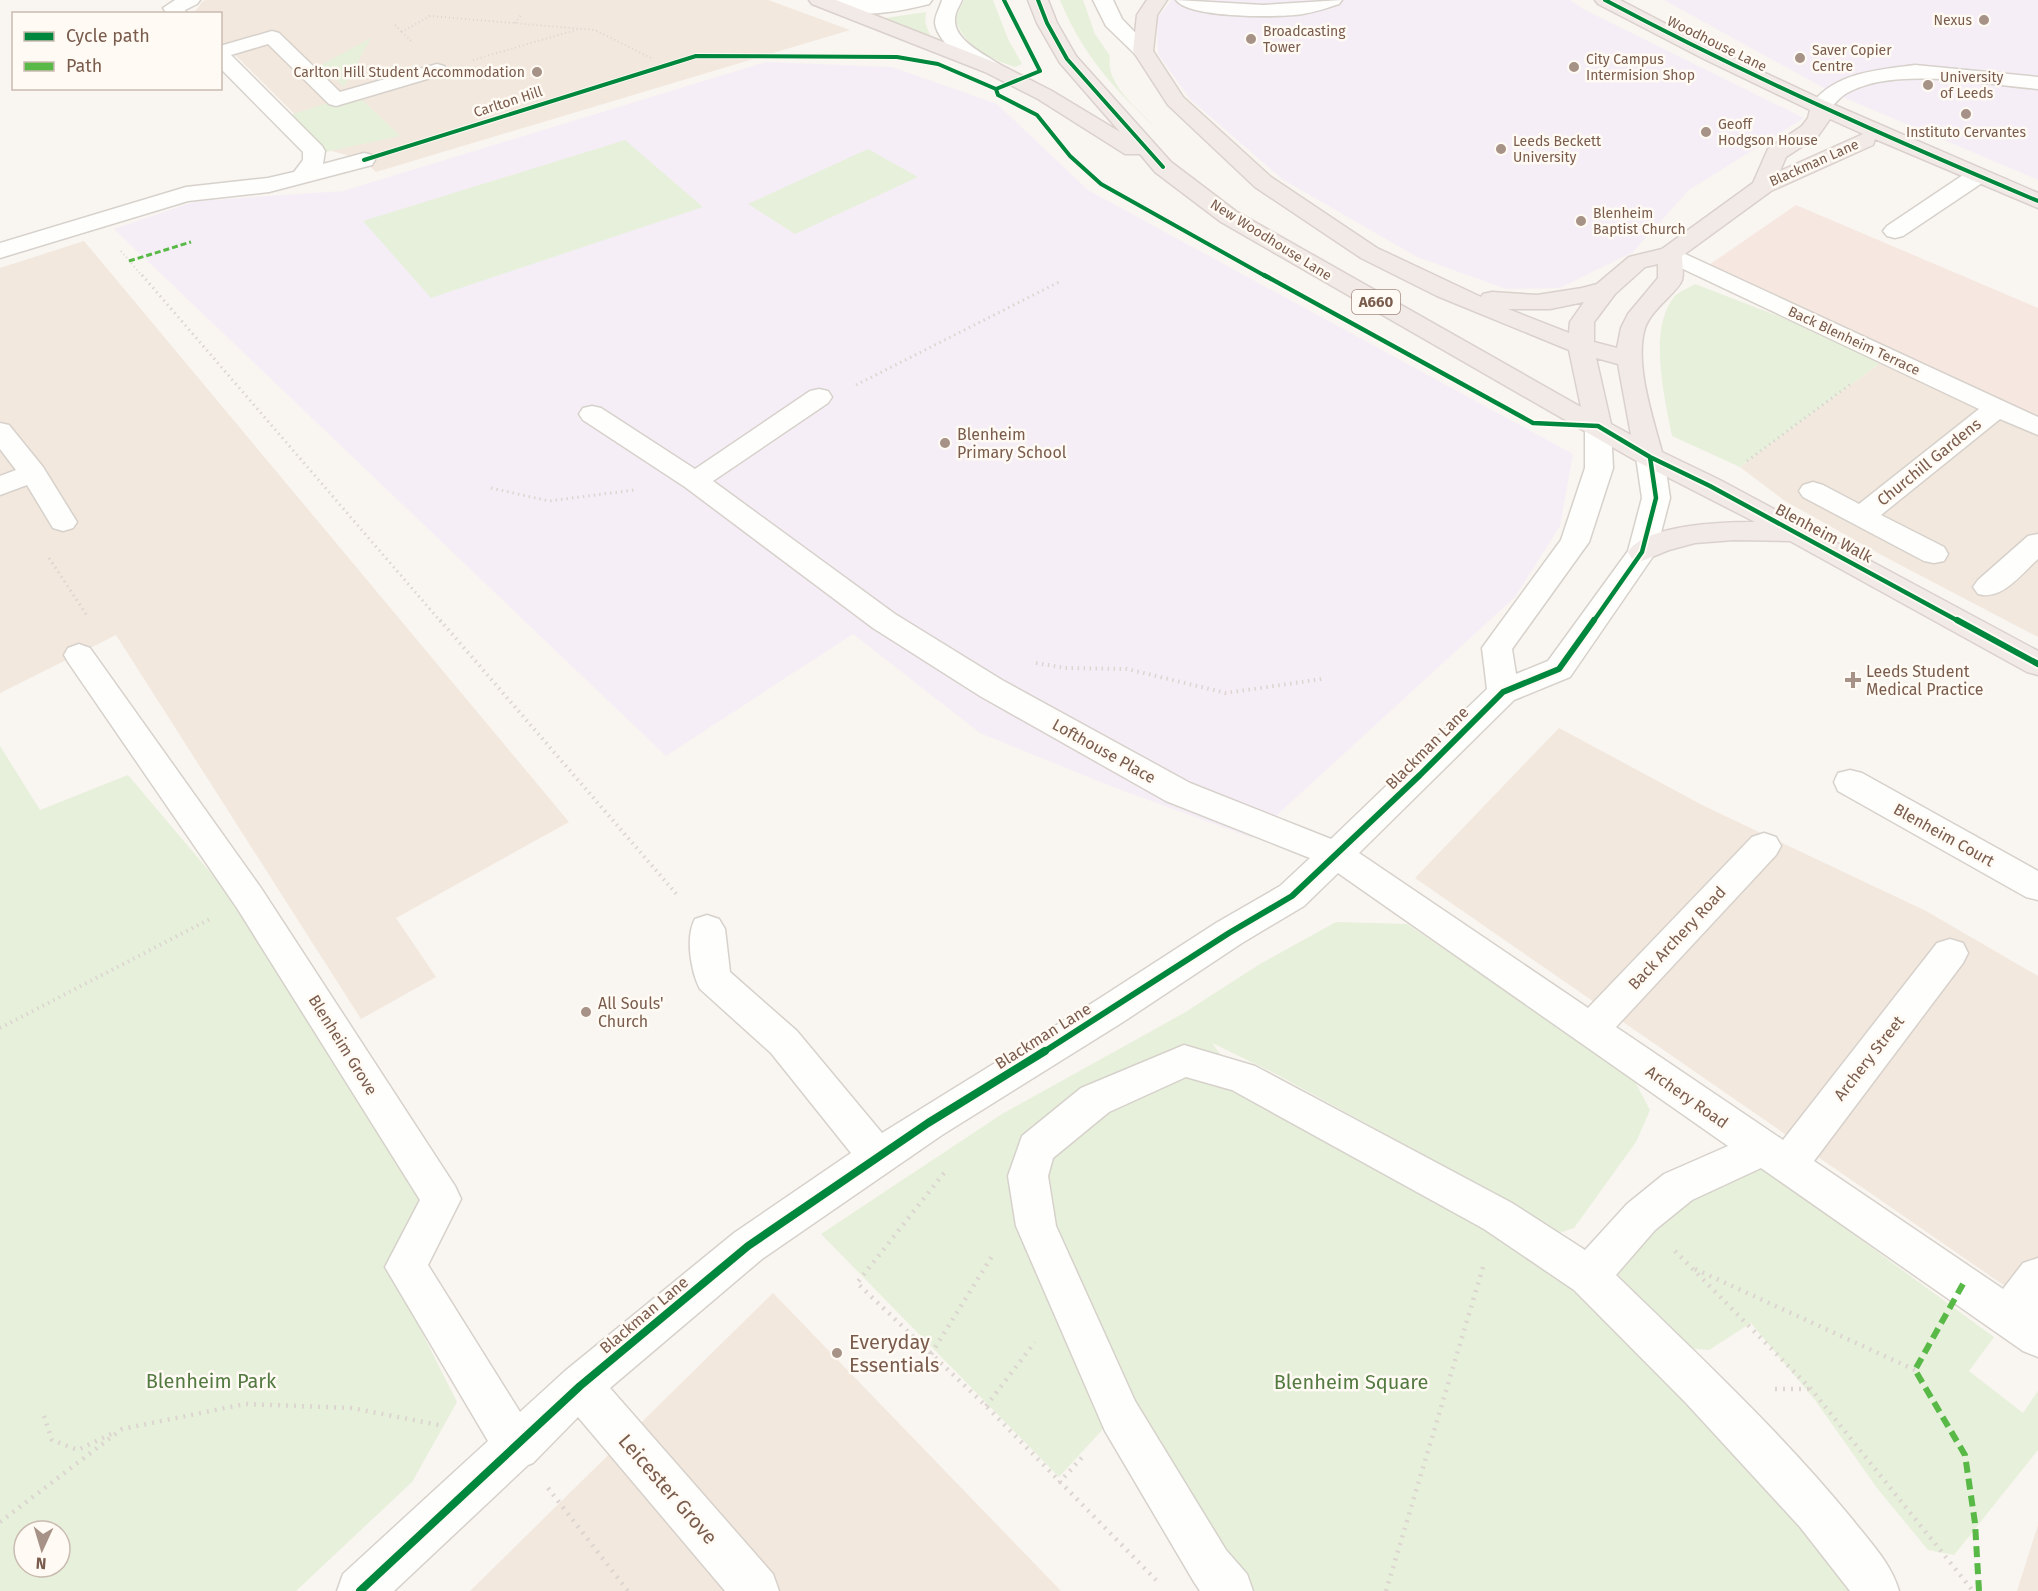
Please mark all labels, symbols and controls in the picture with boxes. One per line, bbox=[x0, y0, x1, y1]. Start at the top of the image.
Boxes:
legend bbox=[12, 12, 222, 90]
place label: Nexus bbox=[1934, 12, 1972, 29]
street label: Woodhouse Lane bbox=[1664, 13, 1770, 75]
marker: Nexus bbox=[1977, 13, 1991, 27]
place label: Broadcasting Tower bbox=[1263, 23, 1346, 56]
text: Cycle path bbox=[66, 25, 150, 47]
marker: Broadcasting Tower bbox=[1244, 32, 1258, 46]
place label: Saver Copier Centre bbox=[1812, 42, 1892, 75]
place label: City Campus Intermision Shop bbox=[1586, 51, 1695, 84]
marker: Saver Copier Centre bbox=[1793, 51, 1807, 65]
text: Path bbox=[66, 55, 102, 77]
marker: City Campus Intermision Shop bbox=[1567, 60, 1581, 74]
place label: Carlton Hill Student Accommodation bbox=[293, 64, 525, 81]
marker: Carlton Hill Student Accommodation bbox=[530, 65, 544, 79]
place label: University of Leeds bbox=[1940, 69, 2004, 102]
marker: University of Leeds bbox=[1921, 78, 1935, 92]
street label: Carlton Hill bbox=[471, 83, 545, 121]
marker: Instituto Cervantes bbox=[1959, 107, 1973, 121]
place label: Geoff Hodgson House bbox=[1718, 116, 1818, 149]
place label: Instituto Cervantes bbox=[1906, 124, 2026, 141]
marker: Geoff Hodgson House bbox=[1699, 125, 1713, 139]
place label: Leeds Beckett University bbox=[1513, 133, 1602, 166]
street label: Blackman Lane bbox=[1767, 136, 1861, 190]
marker: Leeds Beckett University bbox=[1494, 142, 1508, 156]
street label: New Woodhouse Lane bbox=[1207, 196, 1335, 284]
place label: Blenheim Baptist Church bbox=[1593, 205, 1686, 238]
marker: Blenheim Baptist Church bbox=[1574, 214, 1588, 228]
road number: A660 bbox=[1352, 290, 1400, 314]
street label: Back Blenheim Terrace bbox=[1785, 303, 1923, 379]
street label: Churchill Gardens bbox=[1873, 414, 1985, 510]
place label: Blenheim Primary School bbox=[957, 425, 1067, 462]
marker: Blenheim Primary School bbox=[938, 436, 952, 450]
street label: Blenheim Walk bbox=[1772, 499, 1876, 567]
place label: Leeds Student Medical Practice bbox=[1866, 662, 1984, 699]
marker: Leeds Student Medical Practice bbox=[1844, 671, 1862, 689]
street label: Blackman Lane bbox=[1382, 703, 1472, 793]
street label: Lofthouse Place bbox=[1049, 715, 1159, 787]
street label: Blenheim Court bbox=[1890, 799, 1998, 871]
street label: Back Archery Road bbox=[1624, 882, 1730, 994]
street label: Blenheim Grove bbox=[305, 991, 381, 1099]
place label: All Souls' Church bbox=[598, 994, 664, 1031]
street label: Blackman Lane bbox=[992, 999, 1094, 1073]
marker: All Souls' Church bbox=[579, 1005, 593, 1019]
street label: Archery Street bbox=[1830, 1012, 1908, 1104]
street label: Archery Road bbox=[1642, 1062, 1732, 1132]
street label: Blackman Lane bbox=[596, 1273, 692, 1357]
place label: Everyday Essentials bbox=[849, 1330, 939, 1377]
marker: Everyday Essentials bbox=[830, 1346, 844, 1360]
park label: Blenheim Park bbox=[146, 1369, 277, 1393]
park label: Blenheim Square bbox=[1274, 1370, 1428, 1394]
street label: Leicester Grove bbox=[614, 1429, 722, 1549]
north arrow bbox=[12, 1519, 72, 1579]
text: N bbox=[35, 1554, 47, 1573]

